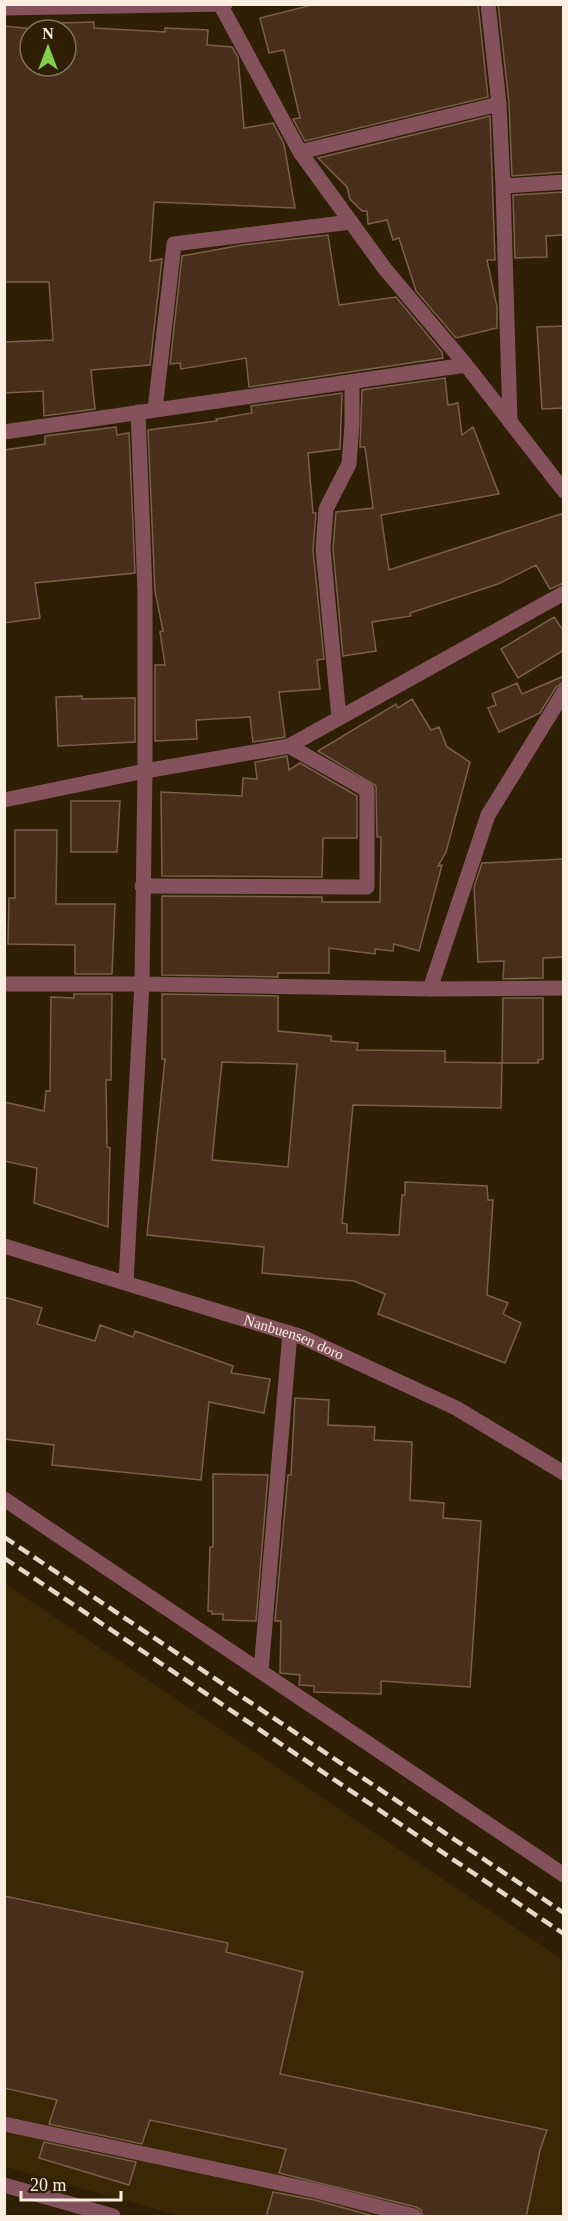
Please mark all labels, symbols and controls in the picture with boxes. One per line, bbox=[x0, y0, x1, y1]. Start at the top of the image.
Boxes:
north arrow bbox=[18, 18, 78, 78]
text: N bbox=[42, 25, 54, 42]
street label: Nanbuensen doro bbox=[242, 1312, 346, 1363]
scale bar bbox=[21, 2164, 122, 2202]
text: 20 m bbox=[30, 2175, 67, 2195]

